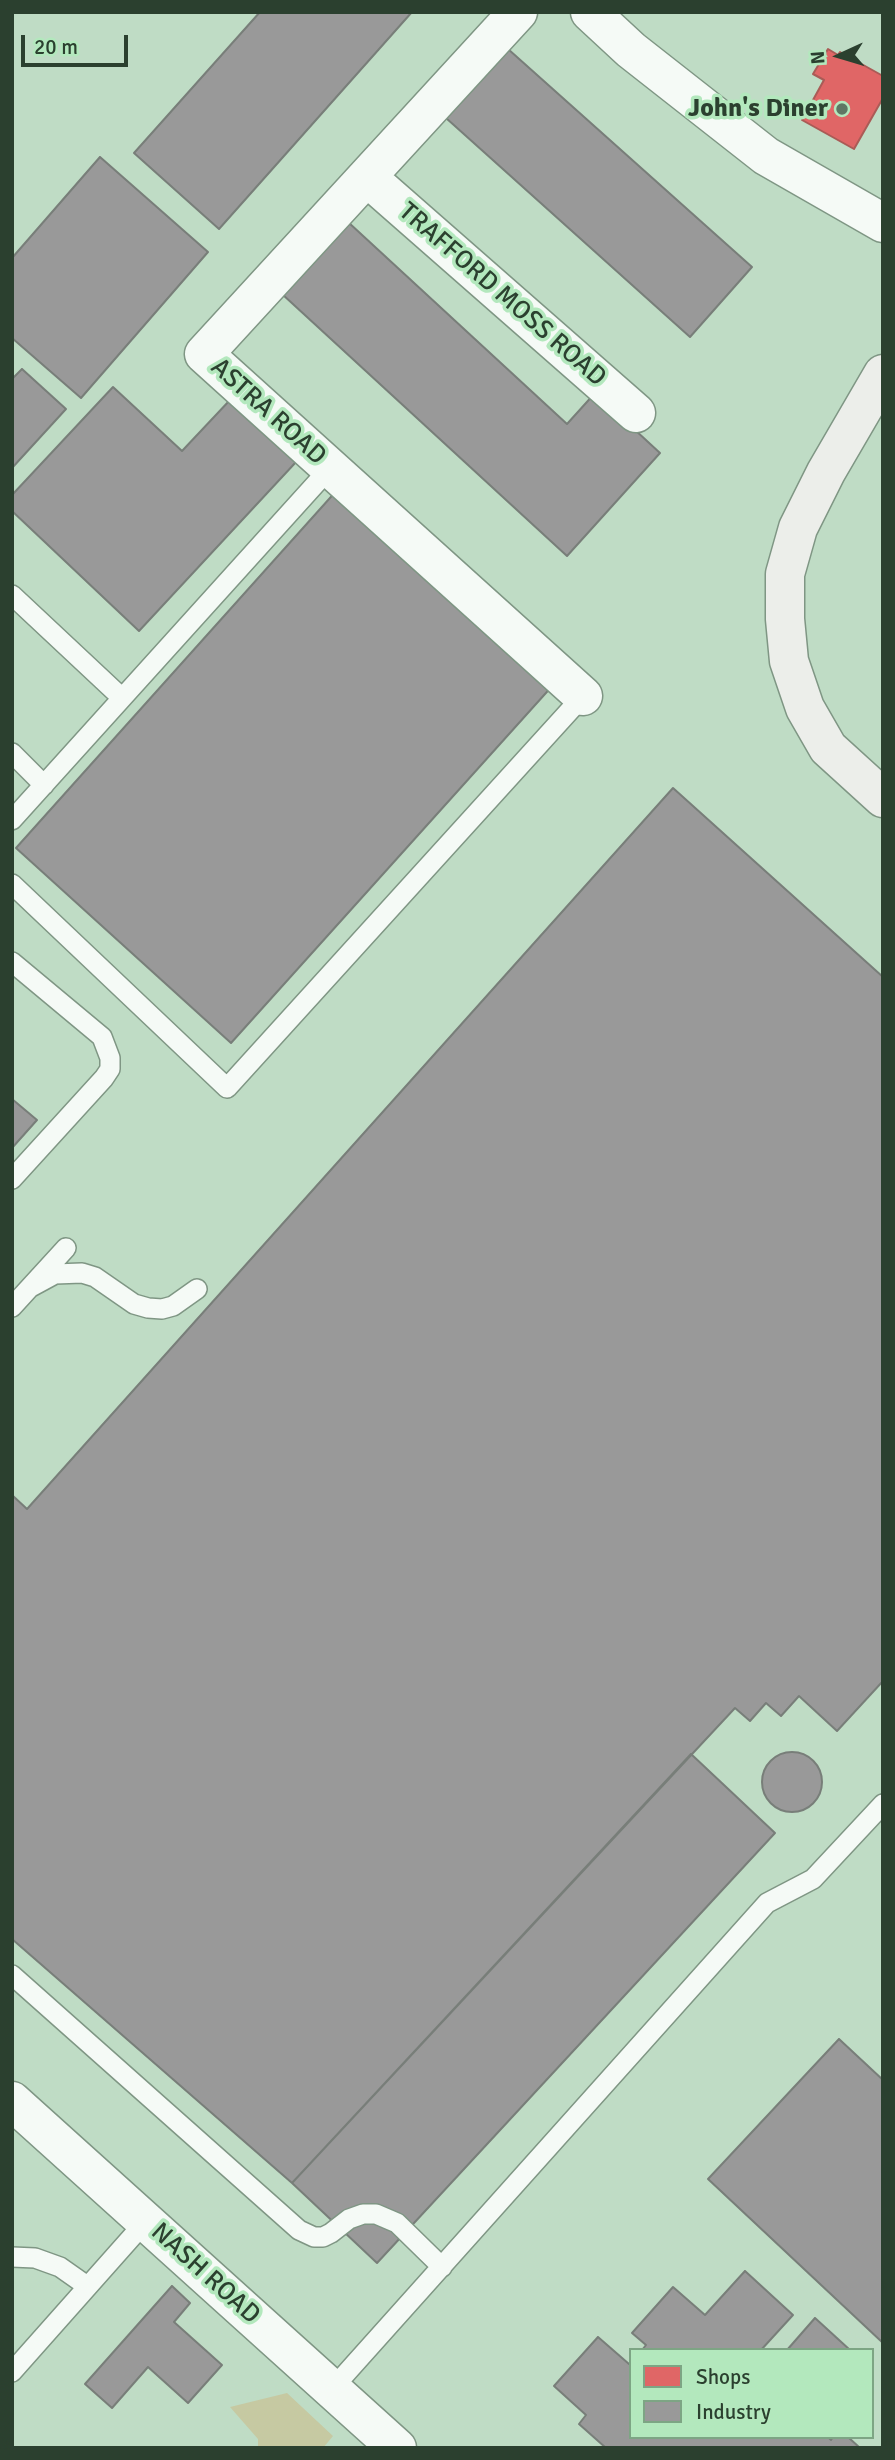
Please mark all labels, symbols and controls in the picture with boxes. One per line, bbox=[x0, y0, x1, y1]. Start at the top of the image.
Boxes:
scale bar bbox=[24, 21, 131, 65]
north arrow bbox=[804, 21, 874, 91]
text: 20 m bbox=[34, 34, 78, 60]
text: N bbox=[806, 50, 830, 65]
place label: John's Diner bbox=[688, 93, 828, 125]
marker: John's Diner bbox=[834, 101, 850, 117]
street label: TRAFFORD MOSS ROAD bbox=[392, 197, 612, 393]
street label: ASTRA ROAD bbox=[204, 352, 332, 472]
street label: NASH ROAD bbox=[144, 2217, 266, 2331]
legend bbox=[629, 2348, 874, 2439]
text: Shops bbox=[696, 2364, 750, 2390]
text: Industry bbox=[696, 2399, 771, 2425]

